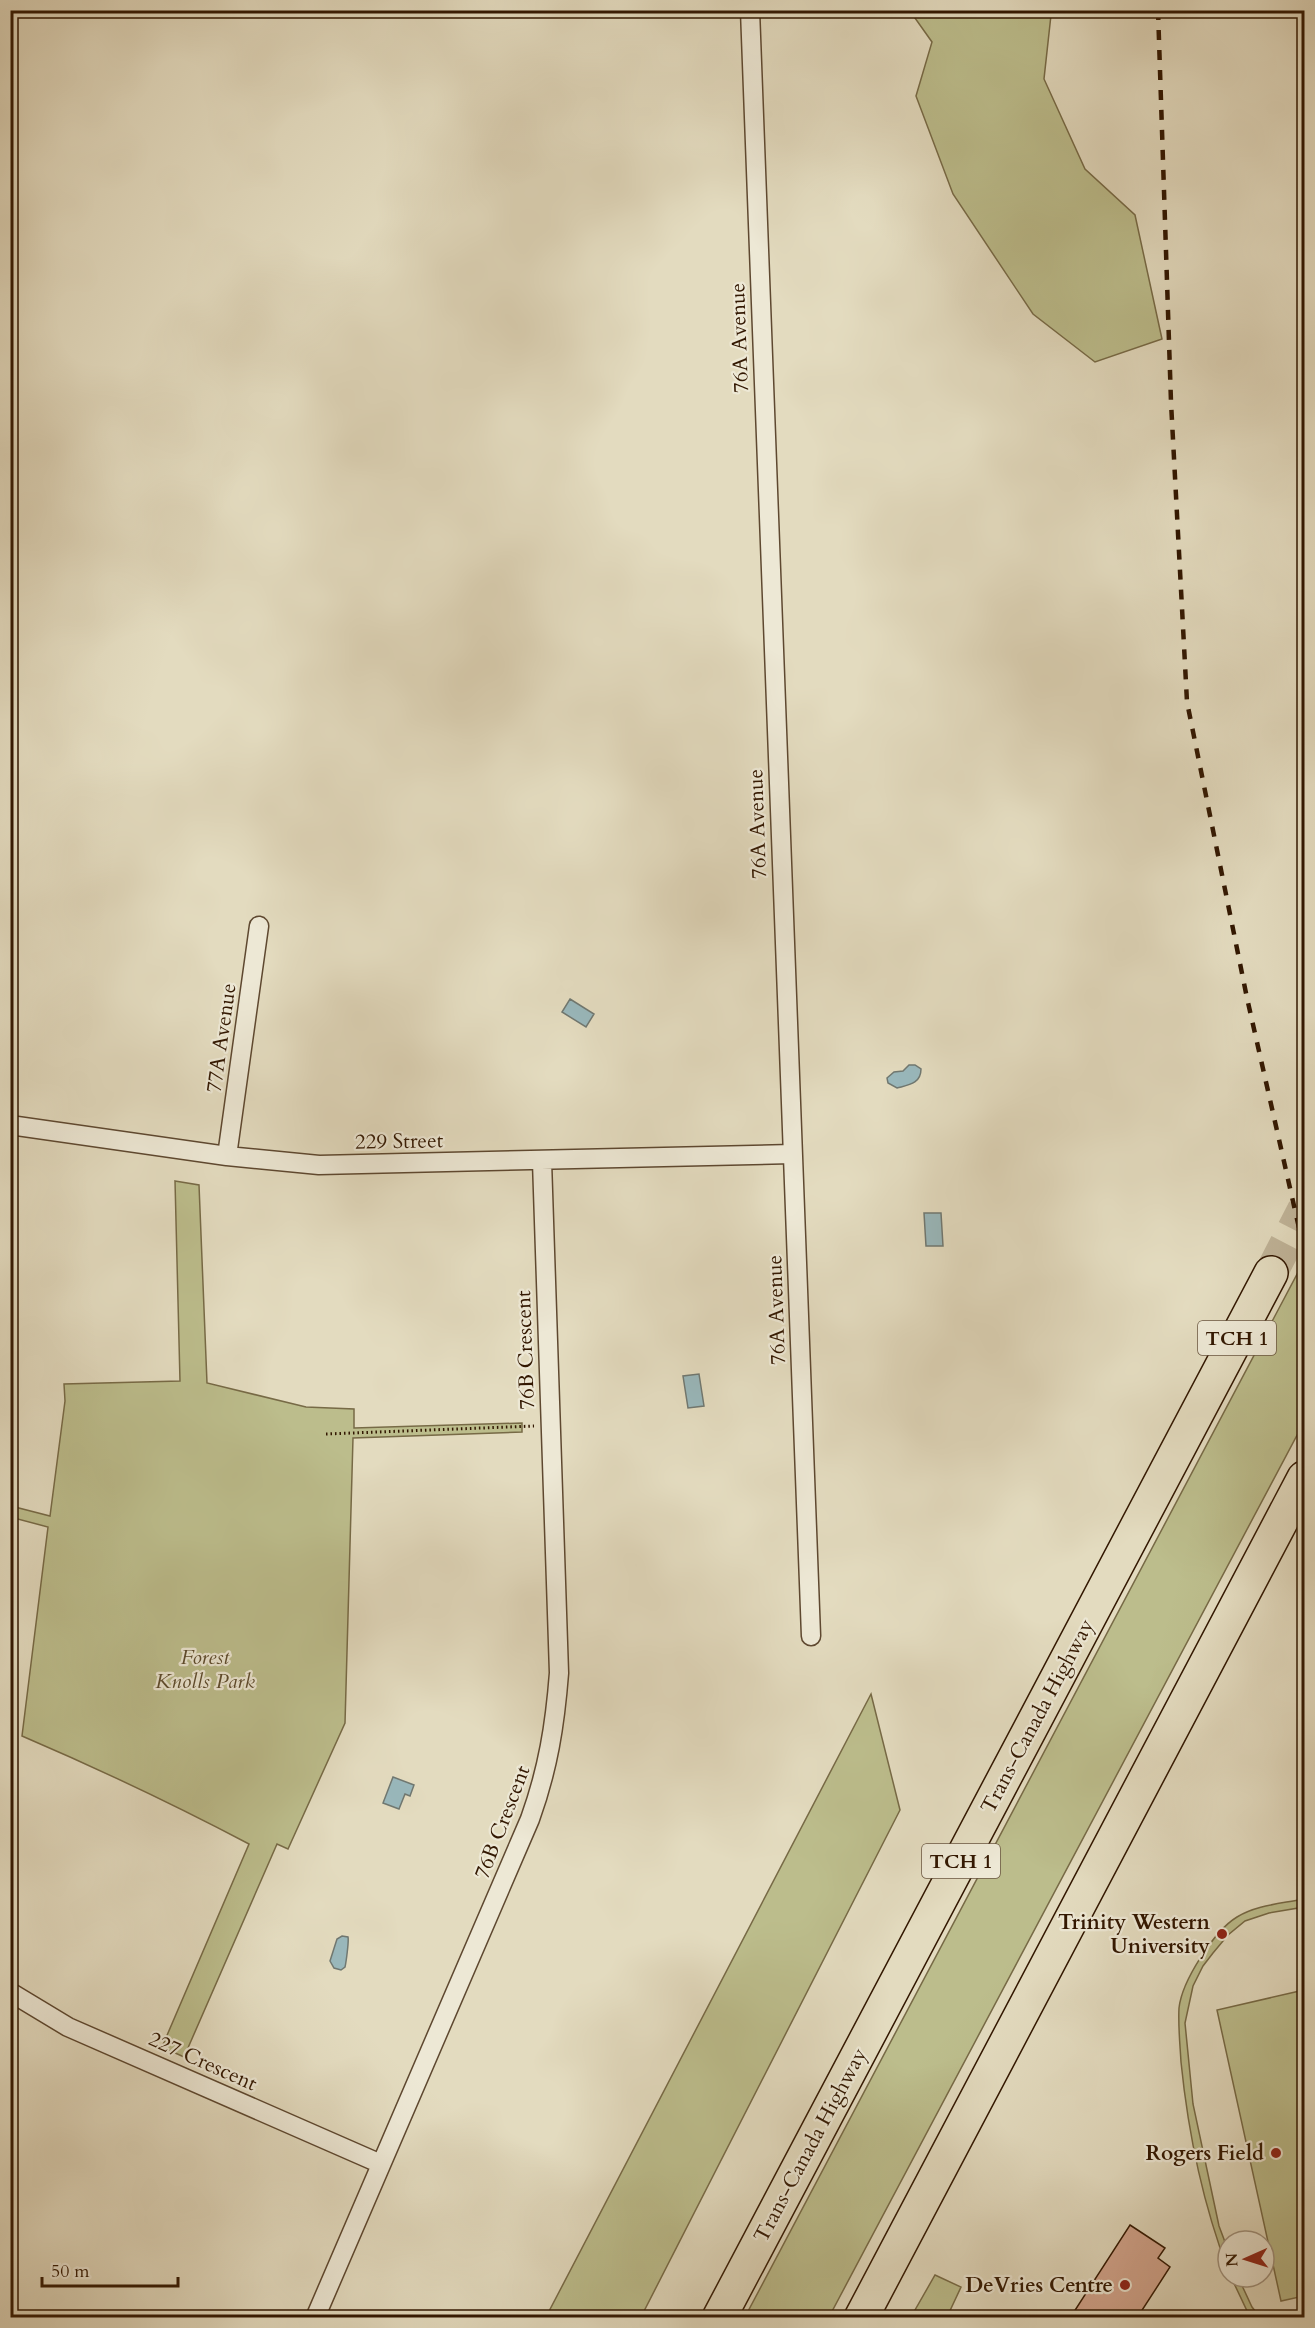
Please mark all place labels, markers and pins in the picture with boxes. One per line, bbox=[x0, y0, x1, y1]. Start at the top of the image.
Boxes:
place label: Trinity Western University bbox=[1058, 1908, 1210, 1961]
marker: Trinity Western University bbox=[1215, 1927, 1229, 1941]
place label: Rogers Field bbox=[1146, 2139, 1264, 2168]
marker: Rogers Field bbox=[1269, 2146, 1283, 2160]
place label: DeVries Centre bbox=[965, 2271, 1113, 2300]
marker: DeVries Centre bbox=[1118, 2278, 1132, 2292]

